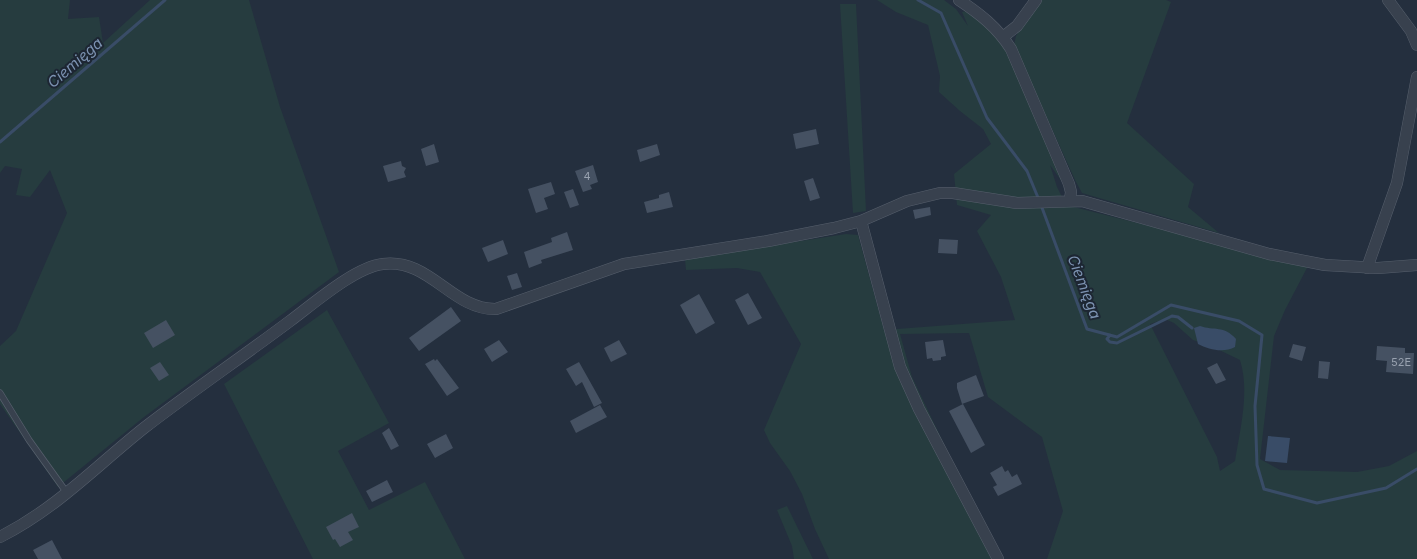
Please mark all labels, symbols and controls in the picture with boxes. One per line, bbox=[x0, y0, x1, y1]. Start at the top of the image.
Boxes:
water label: Ciemięga bbox=[43, 33, 106, 92]
house number: 4 bbox=[583, 169, 591, 183]
water label: Ciemięga bbox=[1064, 252, 1105, 322]
house number: 52E bbox=[1391, 355, 1411, 369]

